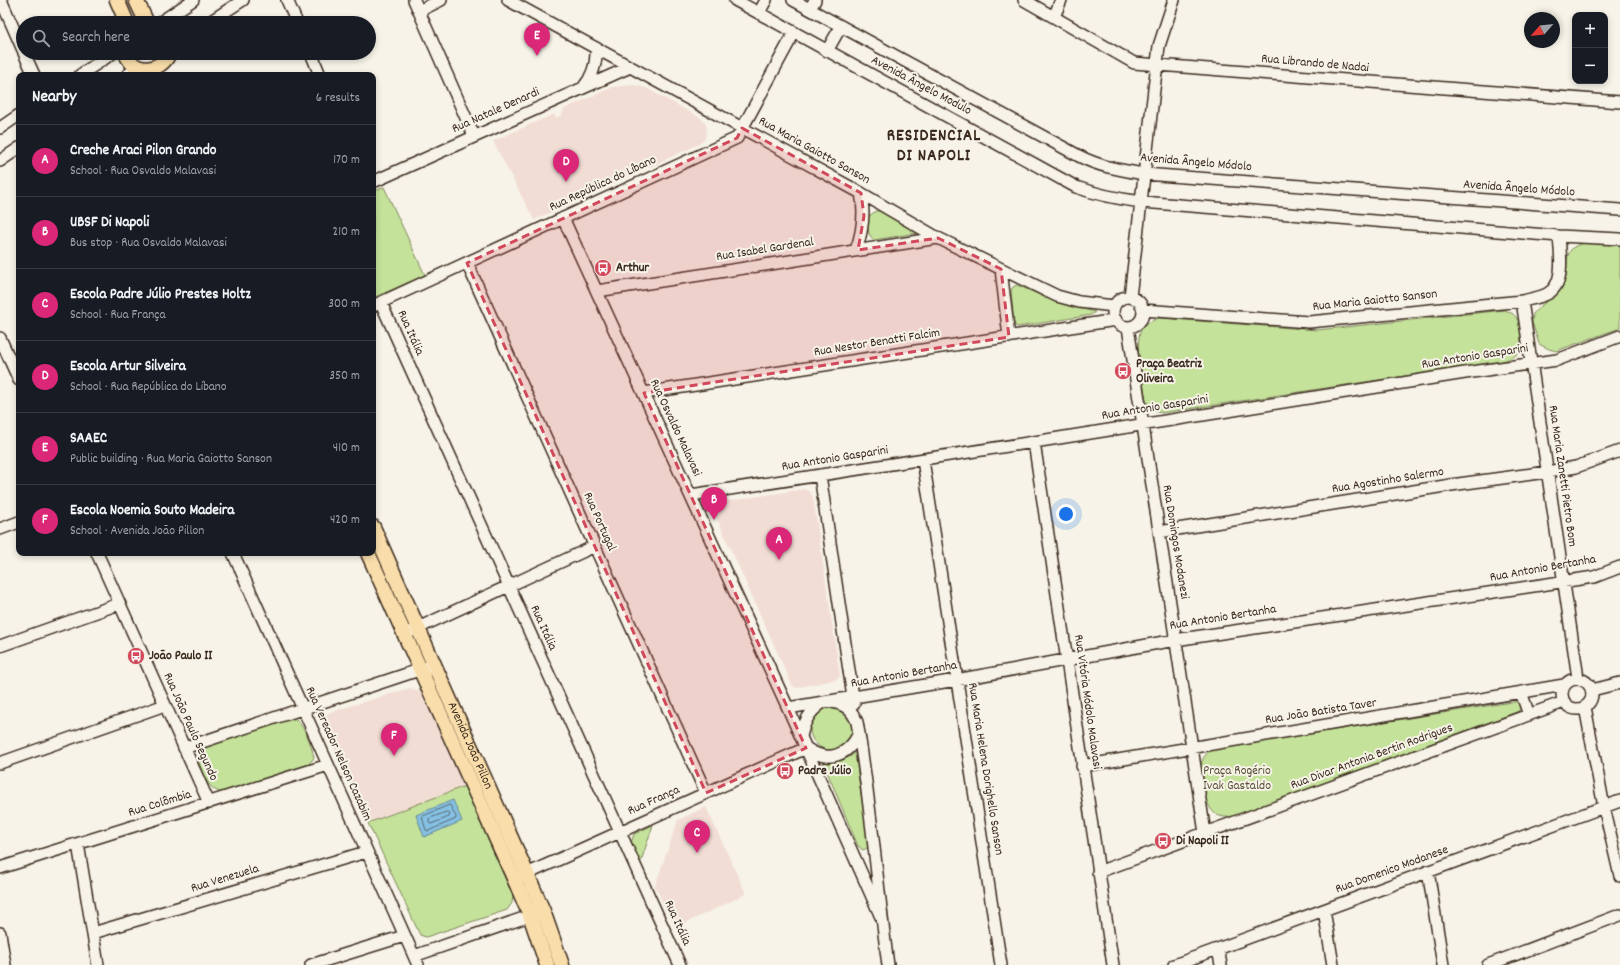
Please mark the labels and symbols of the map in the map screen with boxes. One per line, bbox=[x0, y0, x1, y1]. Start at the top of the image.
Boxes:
north arrow bbox=[1524, 12, 1560, 48]
pin: E bbox=[524, 23, 550, 56]
street label: Rua Librando de Nadai bbox=[1260, 50, 1370, 78]
street label: Avenida Ângelo Modulo bbox=[867, 51, 975, 121]
street label: Rua Natale Denardi bbox=[449, 83, 543, 139]
street label: Rua Maria Gaiotto Sanson bbox=[755, 112, 873, 190]
district label: RESIDENCIAL DI NAPOLI bbox=[887, 125, 981, 169]
pin: D bbox=[553, 149, 579, 182]
street label: Avenida Ângelo Módolo bbox=[1139, 149, 1253, 177]
street label: Rua República do Líbano bbox=[546, 151, 660, 217]
street label: Avenida Ângelo Módolo bbox=[1462, 176, 1576, 202]
street label: Rua Isabel Gardenal bbox=[715, 233, 815, 267]
bus stop icon: Arthur bbox=[593, 258, 613, 278]
place label: Arthur bbox=[616, 259, 650, 278]
street label: Rua Maria Gaiotto Sanson bbox=[1312, 285, 1438, 317]
street label: Rua Itália bbox=[392, 307, 429, 360]
street label: Rua Nestor Benatti Falcim bbox=[813, 324, 942, 362]
street label: Rua Antonio Gasparini bbox=[1420, 339, 1530, 375]
place label: Praça Beatriz Oliveira bbox=[1136, 355, 1203, 389]
bus stop icon: Praça Beatriz Oliveira bbox=[1113, 361, 1133, 381]
street label: Rua Osvaldo Malavasi bbox=[644, 376, 706, 480]
street label: Rua Antonio Gasparini bbox=[1100, 390, 1210, 426]
street label: Rua Maria Zanetti Pietro Bom bbox=[1543, 404, 1581, 548]
street label: Rua Antonio Gasparini bbox=[780, 441, 890, 477]
street label: Rua Agostinho Salermo bbox=[1331, 463, 1446, 499]
street label: Rua Domingos Modanezi bbox=[1157, 484, 1194, 601]
pin: B bbox=[701, 487, 727, 520]
street label: Rua Portugal bbox=[578, 489, 620, 555]
your location bbox=[1056, 504, 1076, 524]
pin: A bbox=[766, 527, 792, 560]
street label: Rua Antonio Bertanha bbox=[1488, 550, 1598, 588]
street label: Rua Antonio Bertanha bbox=[1168, 600, 1278, 636]
street label: Rua Itália bbox=[525, 602, 562, 655]
street label: Rua Vitória Módolo Malavasi bbox=[1068, 633, 1106, 771]
bus stop icon: João Paulo II bbox=[126, 646, 146, 666]
place label: João Paulo II bbox=[149, 647, 213, 666]
street label: Rua Antonio Bertanha bbox=[849, 656, 959, 694]
street label: Rua João Paulo Segundo bbox=[158, 670, 223, 784]
street label: Rua Maria Helena Dorighello Sanson bbox=[962, 681, 1008, 857]
street label: Rua Vereador Nelson Cazabim bbox=[300, 684, 376, 824]
street label: Rua João Batista Taver bbox=[1264, 694, 1378, 730]
street label: Avenida João Pillon bbox=[442, 699, 498, 792]
street label: Rua Divar Antonia Bertin Rodrigues bbox=[1288, 719, 1456, 795]
pin: F bbox=[381, 723, 407, 756]
bus stop icon: Padre Júlio bbox=[775, 761, 795, 781]
place label: Padre Júlio bbox=[798, 762, 851, 781]
park label: Praça Rogério Ivak Gastaldo bbox=[1203, 762, 1271, 796]
street label: Rua França bbox=[625, 781, 684, 821]
street label: Rua Colômbia bbox=[126, 785, 195, 823]
pin: C bbox=[684, 820, 710, 853]
bus stop icon: Di Napoli II bbox=[1153, 831, 1173, 851]
place label: Di Napoli II bbox=[1176, 832, 1230, 851]
street label: Rua Domenico Modanese bbox=[1333, 841, 1451, 899]
street label: Rua Venezuela bbox=[189, 859, 262, 898]
street label: Rua Itália bbox=[659, 897, 696, 950]

